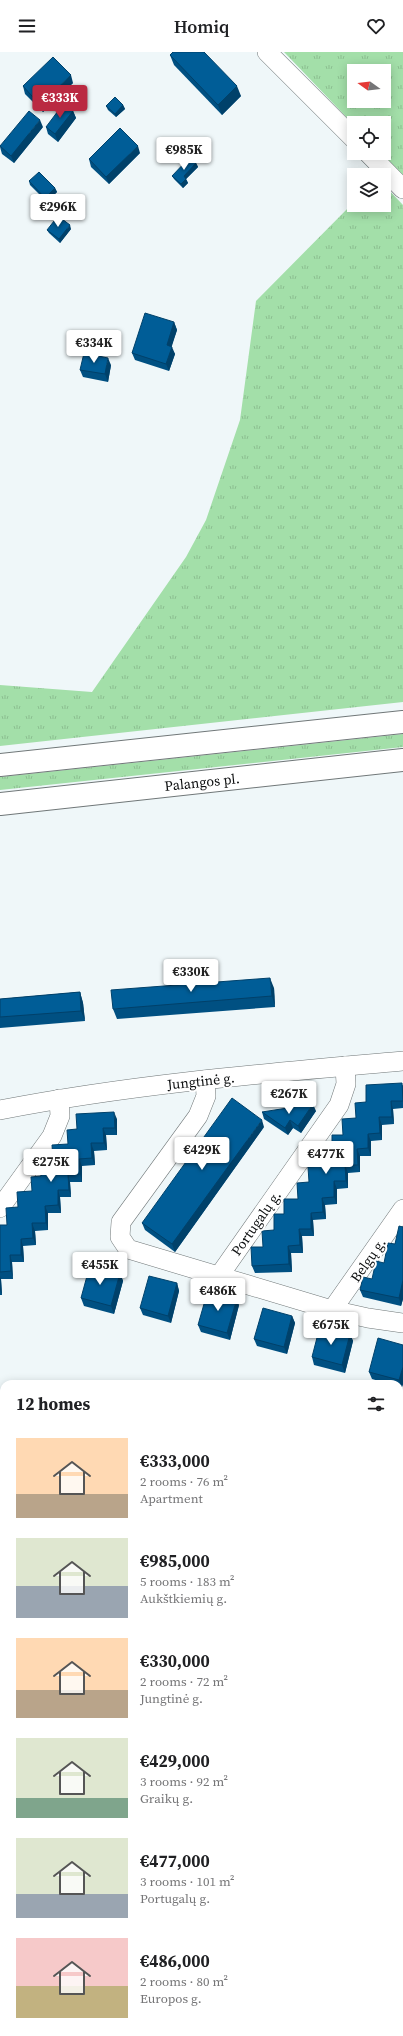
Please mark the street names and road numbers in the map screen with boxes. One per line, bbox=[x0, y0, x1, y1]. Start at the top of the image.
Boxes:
street label: Palangos pl. bbox=[163, 768, 241, 796]
street label: Jungtinė g. bbox=[165, 1068, 236, 1095]
street label: Portugalų g. bbox=[226, 1186, 286, 1260]
street label: Belgų g. bbox=[345, 1234, 391, 1286]

